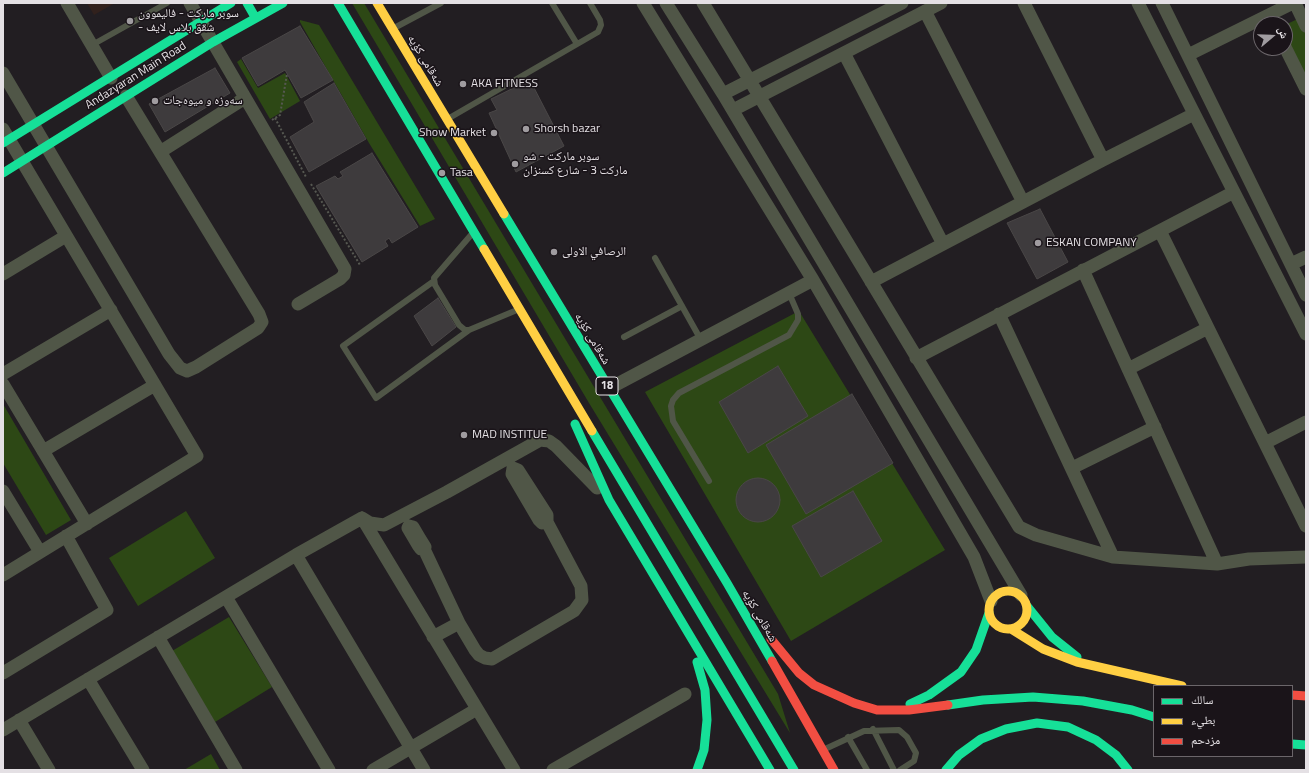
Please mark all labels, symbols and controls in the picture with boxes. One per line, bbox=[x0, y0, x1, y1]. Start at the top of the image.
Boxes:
place label: سوبر ماركت - فاليموون - شقق بلاس لايف bbox=[138, 7, 239, 35]
marker: سوبر ماركت - فاليموون - شقق بلاس لايف bbox=[125, 16, 135, 26]
north arrow bbox=[1253, 16, 1293, 56]
text: ش bbox=[1274, 24, 1293, 41]
street label: شەقامی کۆیە bbox=[404, 32, 446, 90]
street label: Andazyaran Main Road bbox=[83, 39, 189, 113]
place label: AKA FITNESS bbox=[471, 77, 538, 91]
marker: AKA FITNESS bbox=[458, 79, 468, 89]
place label: سەوزە و میوەجات bbox=[163, 94, 243, 108]
marker: سەوزە و میوەجات bbox=[150, 96, 160, 106]
place label: Shorsh bazar bbox=[534, 122, 600, 136]
marker: Shorsh bazar bbox=[521, 124, 531, 134]
place label: Show Market bbox=[419, 126, 486, 140]
marker: Show Market bbox=[489, 128, 499, 138]
place label: سوبر ماركت - شو ماركت 3 - شارع كسنزان bbox=[523, 150, 627, 178]
marker: سوبر ماركت - شو ماركت 3 - شارع كسنزان bbox=[510, 159, 520, 169]
place label: Tasa bbox=[450, 166, 473, 180]
marker: Tasa bbox=[437, 168, 447, 178]
place label: ESKAN COMPANY bbox=[1046, 236, 1137, 250]
marker: ESKAN COMPANY bbox=[1033, 238, 1043, 248]
place label: الرصافي الاولى bbox=[562, 245, 626, 259]
marker: الرصافي الاولى bbox=[549, 247, 559, 257]
street label: شەقامی کۆیە bbox=[571, 310, 613, 368]
road number: 18 bbox=[596, 377, 618, 395]
place label: MAD INSTITUE bbox=[472, 428, 547, 442]
marker: MAD INSTITUE bbox=[459, 430, 469, 440]
street label: شەقامی کۆیە bbox=[738, 587, 780, 645]
legend bbox=[1153, 685, 1293, 757]
text: سالك bbox=[1191, 690, 1213, 709]
text: بطيء bbox=[1191, 710, 1215, 729]
text: مزدحم bbox=[1191, 730, 1220, 749]

